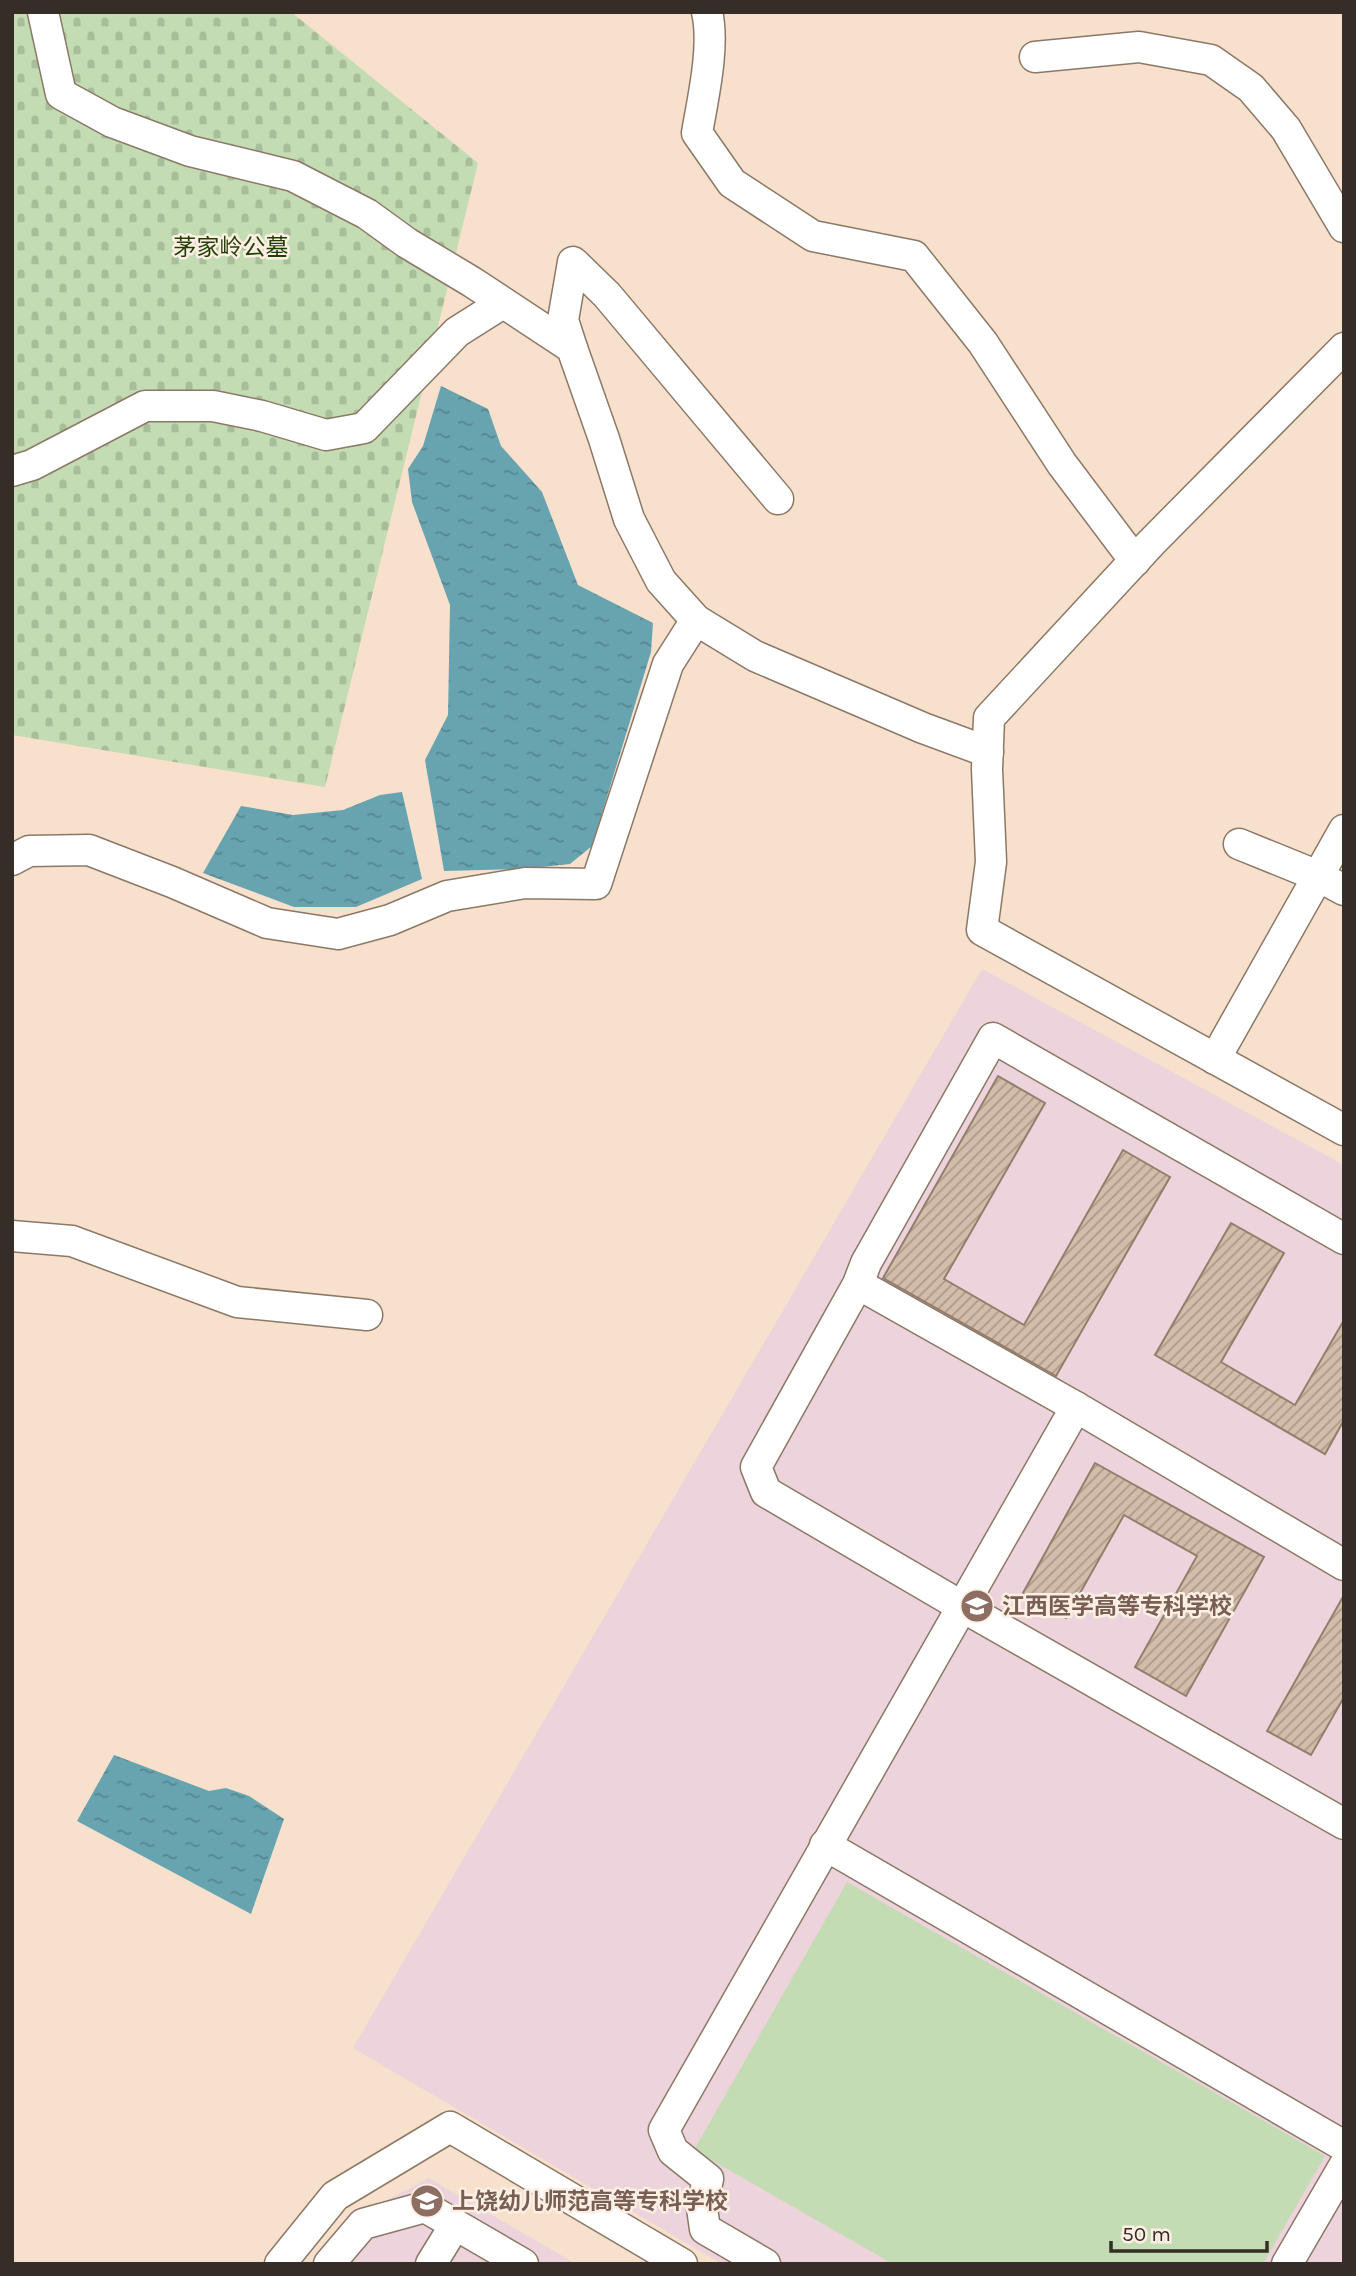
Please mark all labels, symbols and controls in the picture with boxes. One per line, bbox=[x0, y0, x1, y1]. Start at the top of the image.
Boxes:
park label: 茅家岭公墓 bbox=[174, 234, 289, 261]
school or university icon: 江西医学高等专科学校 bbox=[958, 1587, 996, 1625]
place label: 江西医学高等专科学校 bbox=[1002, 1593, 1232, 1620]
school or university icon: 上饶幼儿师范高等专科学校 bbox=[408, 2182, 446, 2220]
place label: 上饶幼儿师范高等专科学校 bbox=[452, 2188, 728, 2215]
scale bar bbox=[1111, 2210, 1267, 2254]
text: 50 m bbox=[1122, 2222, 1171, 2246]

